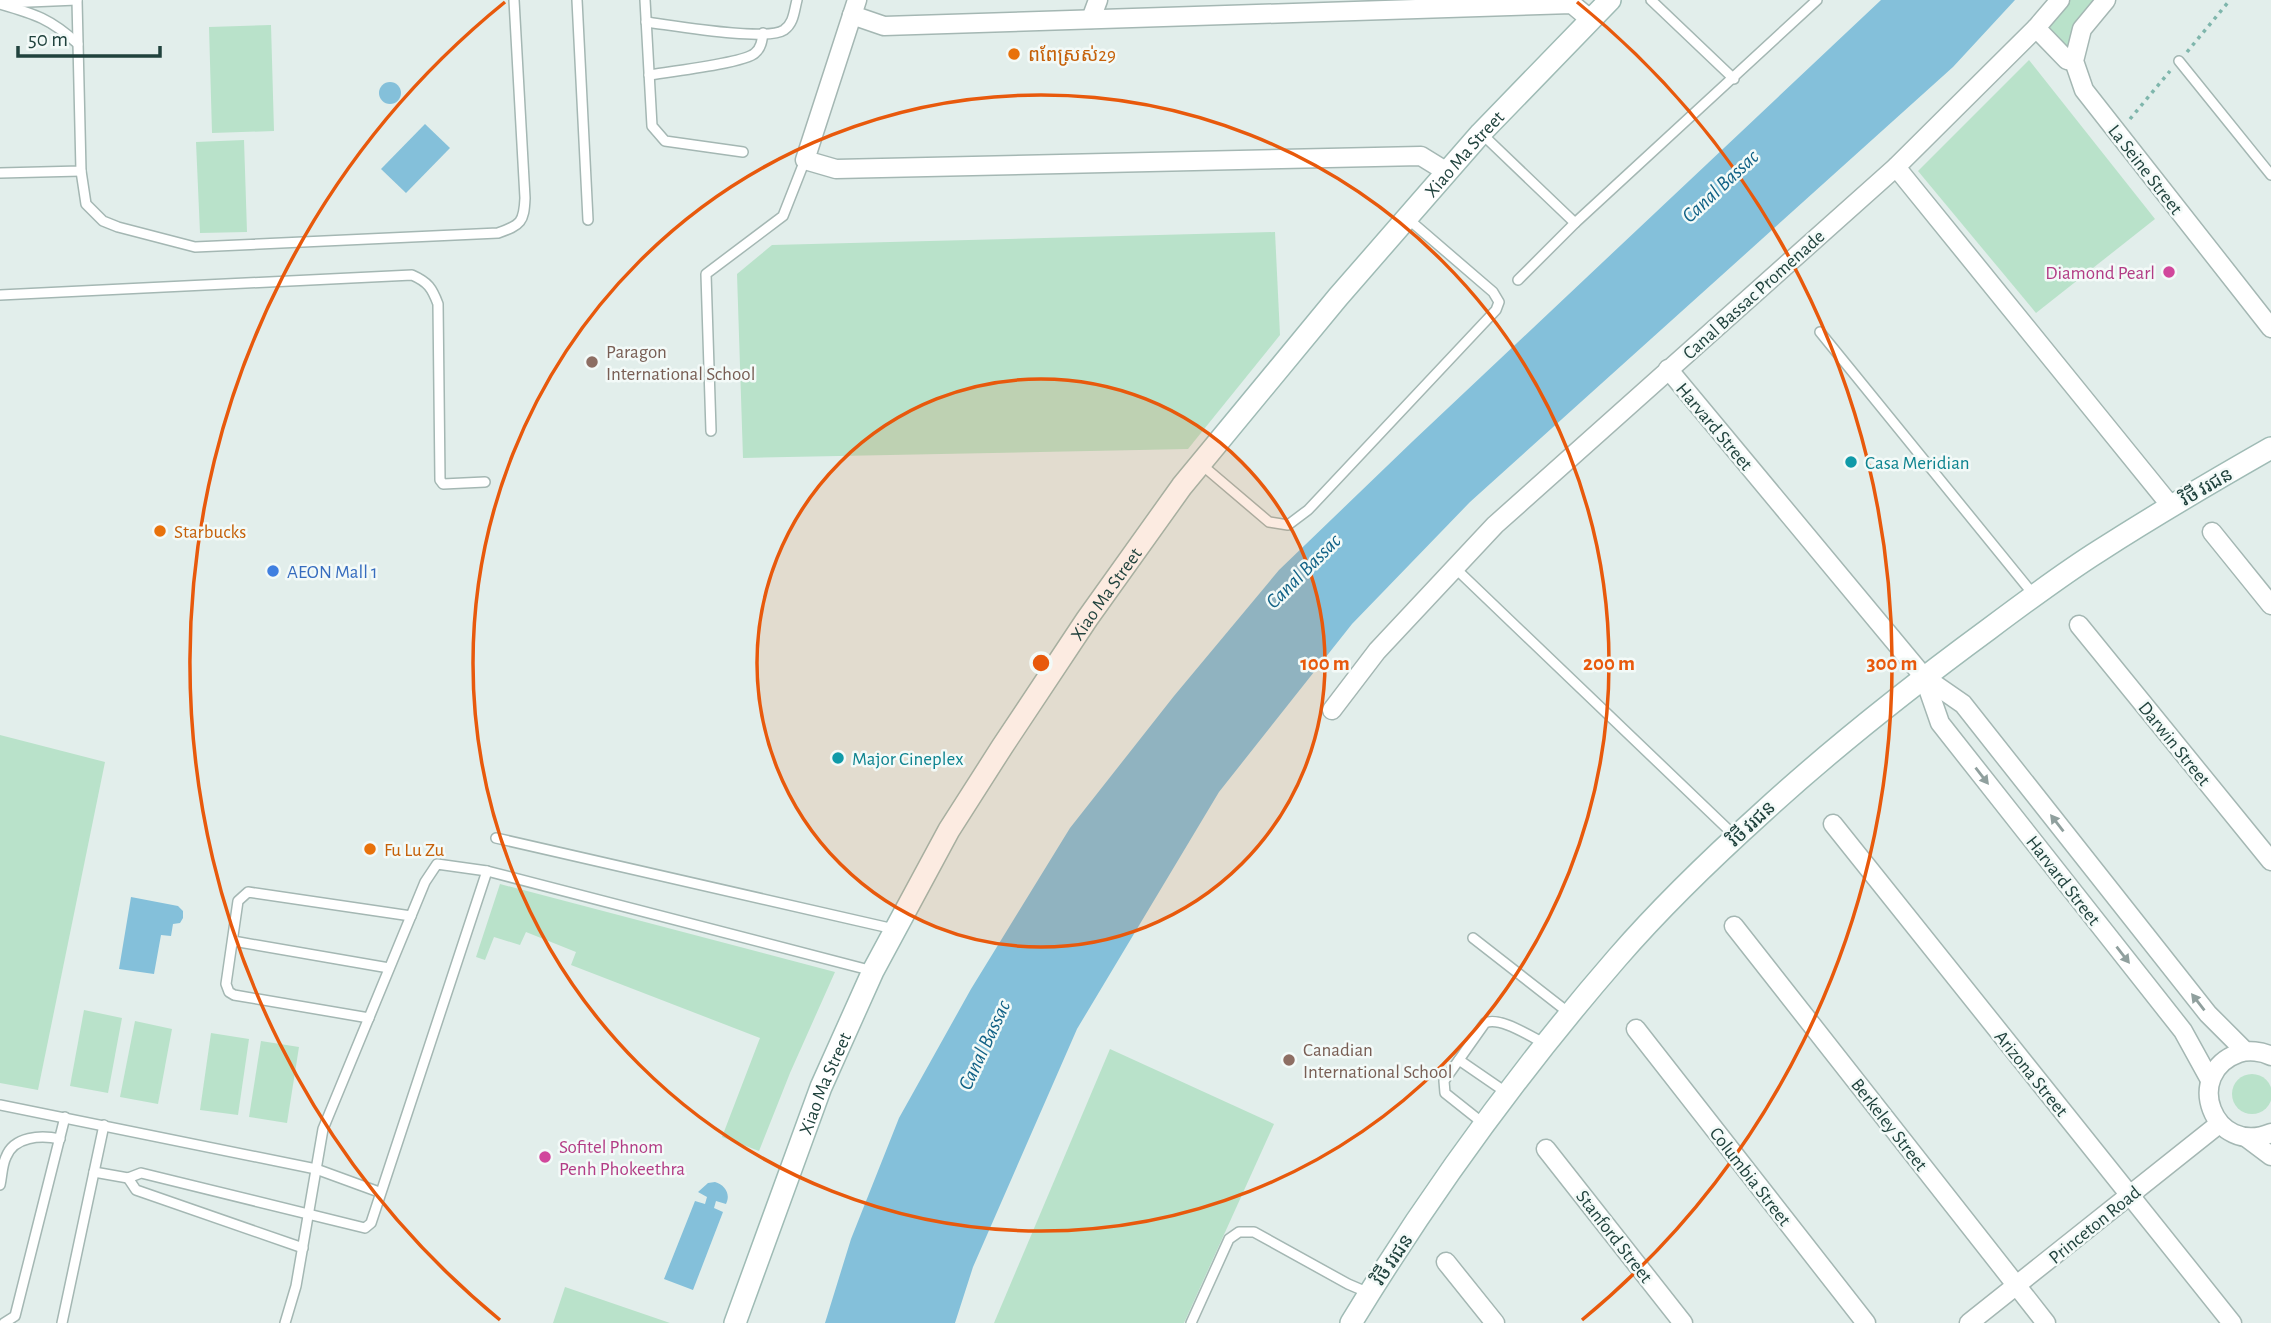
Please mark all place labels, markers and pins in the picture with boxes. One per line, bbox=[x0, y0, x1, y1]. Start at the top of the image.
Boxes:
place label: ពពែស្រស់29 bbox=[1028, 45, 1116, 66]
marker: ពពែស្រស់29 bbox=[1006, 46, 1022, 62]
place label: Diamond Pearl bbox=[2045, 264, 2155, 283]
marker: Diamond Pearl bbox=[2161, 264, 2177, 280]
place label: Paragon International School bbox=[606, 343, 755, 384]
marker: Paragon International School bbox=[584, 354, 600, 370]
marker: Casa Meridian bbox=[1843, 454, 1859, 470]
place label: Casa Meridian bbox=[1865, 454, 1970, 473]
marker: Starbucks bbox=[152, 523, 168, 539]
place label: Starbucks bbox=[174, 523, 246, 542]
marker: AEON Mall 1 bbox=[265, 563, 281, 579]
place label: AEON Mall 1 bbox=[287, 563, 378, 582]
centre of rings bbox=[1029, 651, 1053, 675]
marker: Major Cineplex bbox=[830, 750, 846, 766]
place label: Major Cineplex bbox=[852, 750, 963, 769]
marker: Fu Lu Zu bbox=[362, 841, 378, 857]
place label: Fu Lu Zu bbox=[384, 841, 445, 860]
place label: Canadian International School bbox=[1303, 1041, 1452, 1082]
marker: Canadian International School bbox=[1281, 1052, 1297, 1068]
place label: Sofitel Phnom Penh Phokeethra bbox=[559, 1138, 685, 1179]
marker: Sofitel Phnom Penh Phokeethra bbox=[537, 1149, 553, 1165]

